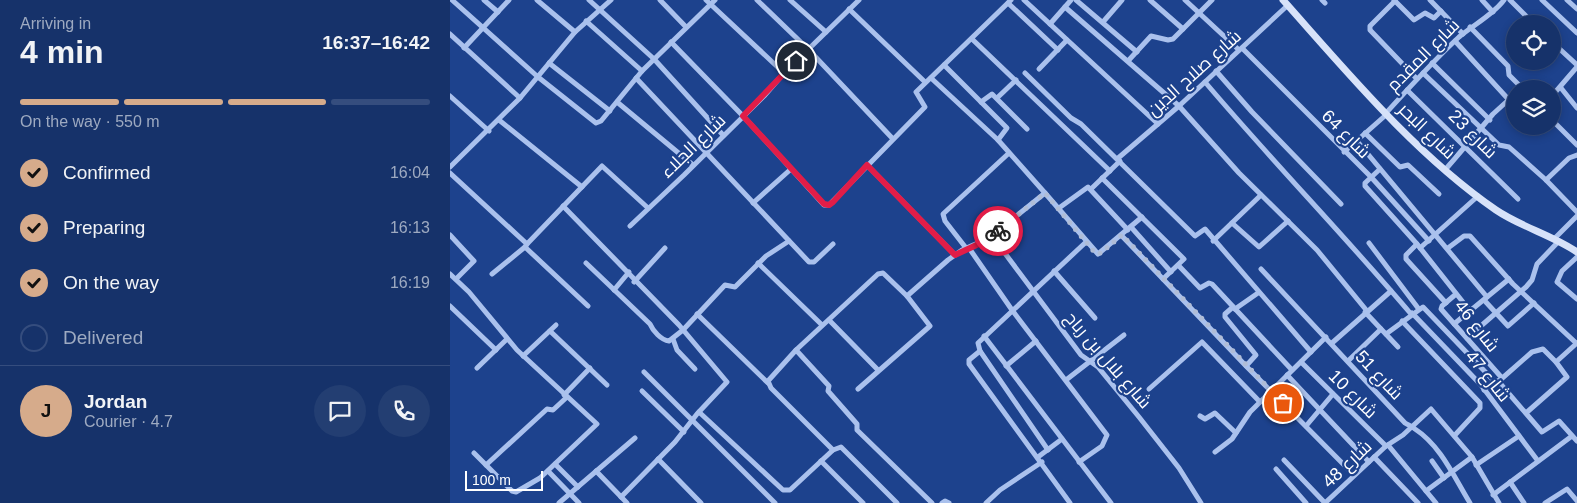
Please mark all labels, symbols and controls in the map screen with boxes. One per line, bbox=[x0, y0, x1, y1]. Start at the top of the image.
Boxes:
text: Arriving in bbox=[20, 15, 91, 32]
street label: شارع المقدم bbox=[1383, 15, 1465, 97]
map controls bbox=[1506, 15, 1561, 135]
button: locate bbox=[1506, 15, 1561, 70]
street label: شارع صلاح الدين bbox=[1143, 26, 1246, 122]
text: 16:37–16:42 bbox=[322, 32, 430, 53]
text: 4 min bbox=[20, 34, 104, 70]
pin bbox=[775, 40, 817, 82]
icon: home bbox=[782, 47, 810, 75]
button: layers bbox=[1506, 80, 1561, 135]
street label: شارع البحر bbox=[1392, 98, 1460, 164]
street label: شارع 64 bbox=[1316, 106, 1374, 164]
street label: شارع 23 bbox=[1443, 106, 1501, 164]
street label: شارع الجلاء bbox=[656, 110, 731, 183]
text: On the way · 550 m bbox=[20, 113, 160, 130]
icon: check bbox=[20, 159, 48, 187]
text: Confirmed bbox=[63, 162, 151, 183]
text: 16:04 bbox=[390, 164, 430, 181]
courier bbox=[973, 206, 1023, 256]
icon: check bbox=[20, 214, 48, 242]
text: Preparing bbox=[63, 217, 145, 238]
icon: bike bbox=[984, 217, 1012, 245]
text: 16:13 bbox=[390, 219, 430, 236]
icon: check bbox=[20, 269, 48, 297]
text: On the way bbox=[63, 272, 159, 293]
text: 16:19 bbox=[390, 274, 430, 291]
street label: شارع 46 bbox=[1449, 296, 1503, 357]
street label: شارع بلال بن رباح bbox=[1059, 308, 1155, 414]
text: Delivered bbox=[63, 327, 143, 348]
street label: شارع 51 bbox=[1350, 346, 1407, 405]
street label: شارع 47 bbox=[1460, 346, 1515, 407]
street label: شارع 10 bbox=[1323, 366, 1381, 424]
pin bbox=[1262, 382, 1304, 424]
button: chat bbox=[314, 385, 366, 437]
button: phone bbox=[378, 385, 430, 437]
icon: bag bbox=[1269, 389, 1297, 417]
text: Jordan bbox=[84, 391, 147, 412]
text: J bbox=[41, 400, 51, 421]
text: Courier · 4.7 bbox=[84, 413, 173, 430]
street label: شارع 48 bbox=[1318, 436, 1377, 493]
scale bar bbox=[465, 468, 542, 491]
text: 100 m bbox=[472, 472, 511, 488]

